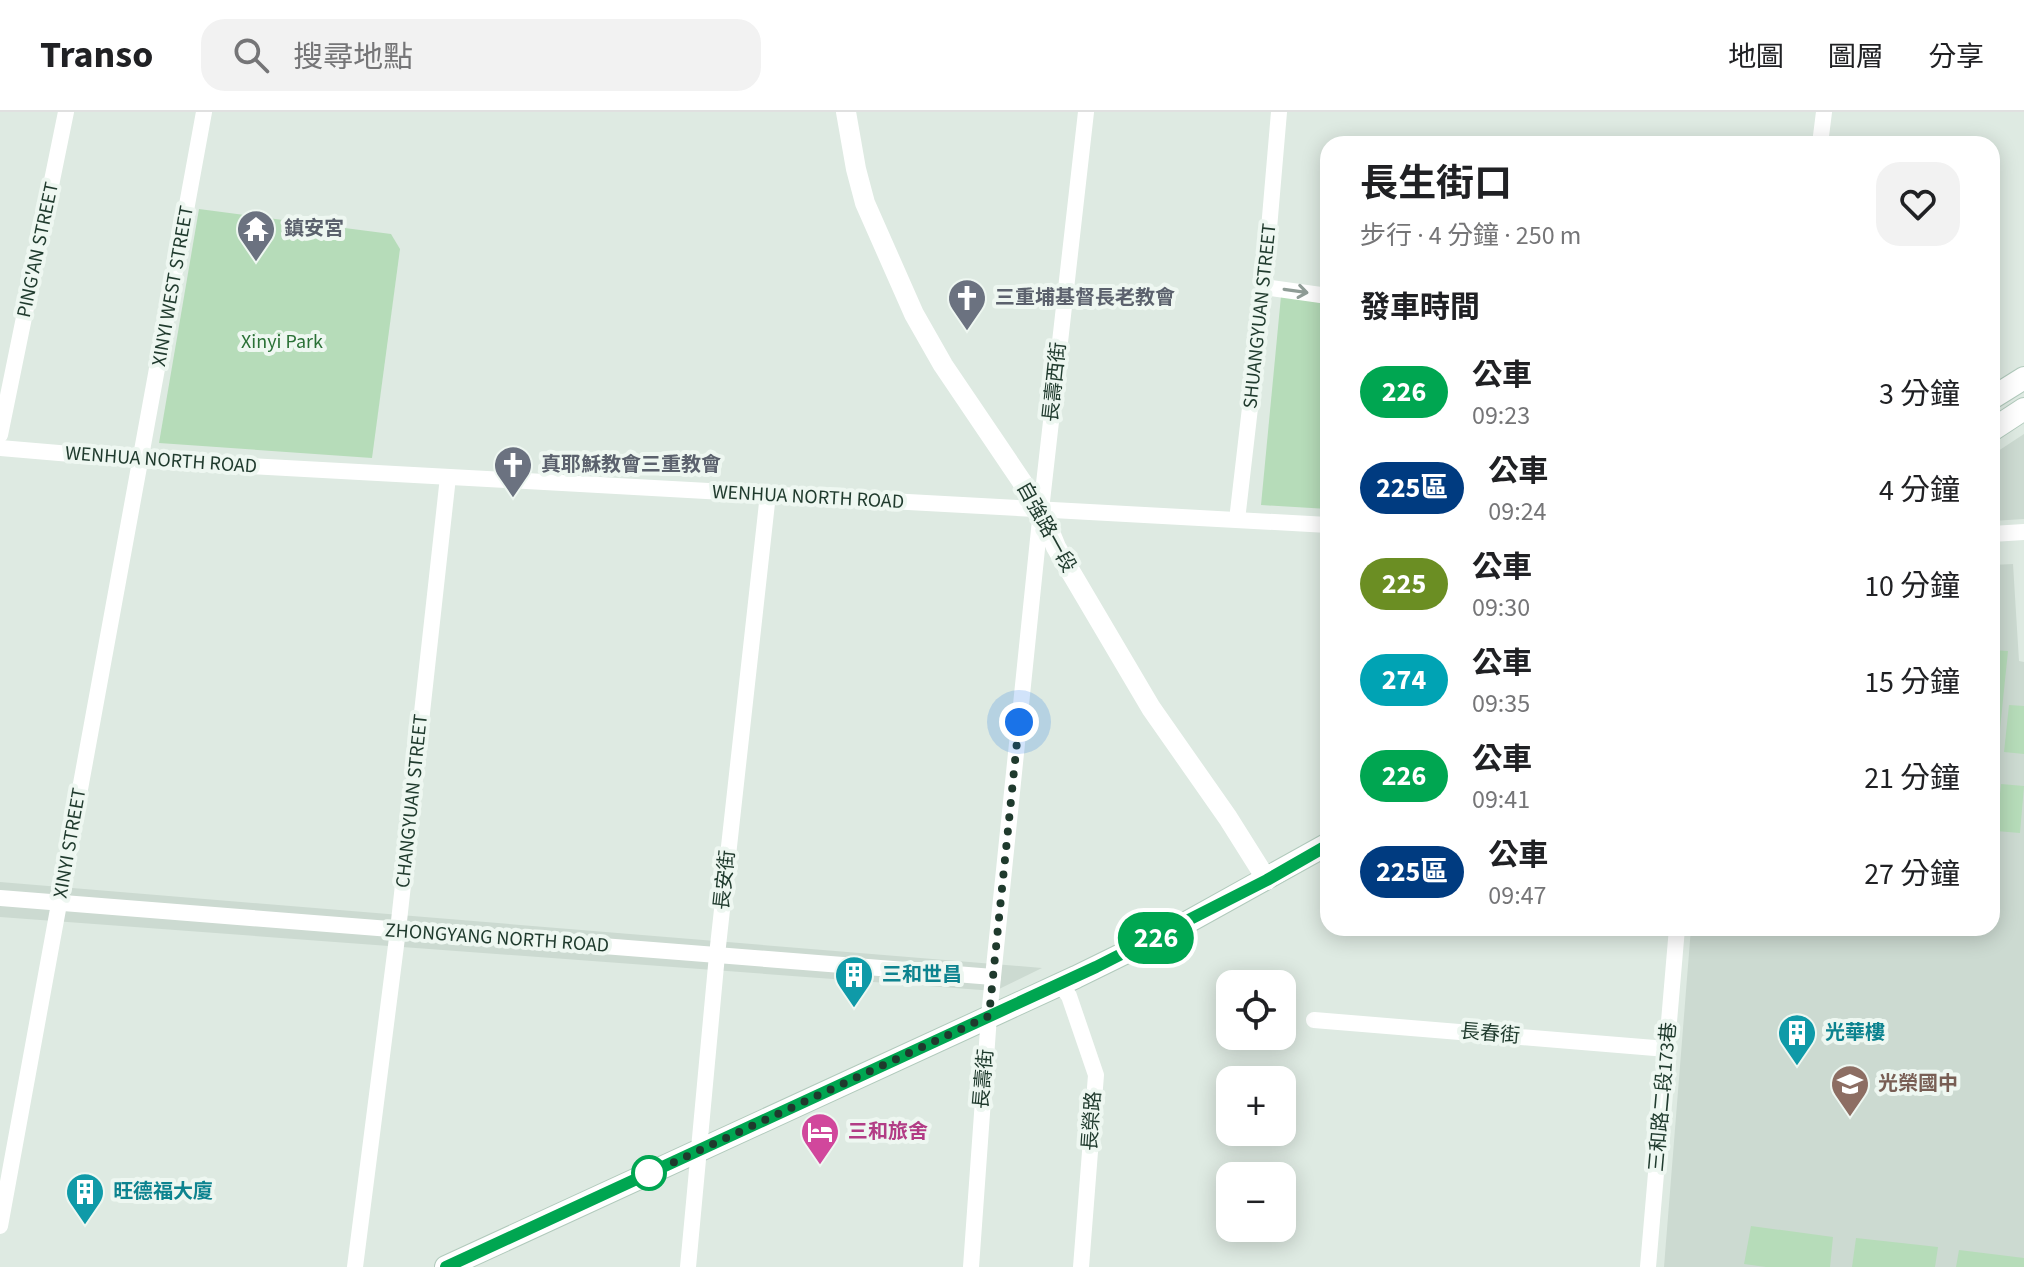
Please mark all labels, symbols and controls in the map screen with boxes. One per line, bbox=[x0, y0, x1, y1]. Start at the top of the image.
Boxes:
search box bbox=[201, 19, 761, 91]
text: Transo bbox=[40, 28, 153, 82]
icon: search bbox=[229, 33, 273, 77]
text: 搜尋地點 bbox=[293, 36, 413, 79]
text: 地圖 bbox=[1728, 37, 1784, 77]
text: 圖層 bbox=[1828, 37, 1884, 77]
text: 分享 bbox=[1928, 37, 1984, 77]
text: 長生街口 bbox=[1360, 157, 1512, 211]
button: heart bbox=[1876, 162, 1960, 246]
street label: PING'AN STREET bbox=[10, 179, 66, 320]
street label: XINYI WEST STREET bbox=[145, 203, 201, 369]
temple icon: 鎮安宮 bbox=[235, 208, 277, 263]
place label: 鎮安宮 bbox=[284, 215, 344, 243]
text: 步行 · 4 分鐘 · 250 m bbox=[1360, 217, 1581, 254]
street label: SHUANGYUAN STREET bbox=[1236, 222, 1284, 410]
church icon: 三重埔基督長老教會 bbox=[946, 277, 988, 332]
place label: 三重埔基督長老教會 bbox=[995, 284, 1175, 312]
one-way arrow bbox=[1283, 284, 1308, 299]
text: 發車時間 bbox=[1360, 286, 1480, 329]
park label: Xinyi Park bbox=[241, 328, 323, 356]
street label: 長壽西街 bbox=[1037, 341, 1073, 423]
text: 公車 bbox=[1472, 354, 1532, 397]
text: 226 bbox=[1382, 372, 1426, 412]
text: 3 分鐘 bbox=[1879, 373, 1960, 416]
text: 09:23 bbox=[1472, 397, 1530, 434]
street label: WENHUA NORTH ROAD bbox=[64, 439, 258, 481]
church icon: 真耶穌教會三重教會 bbox=[492, 444, 534, 499]
text: 公車 bbox=[1488, 450, 1548, 493]
place label: 真耶穌教會三重教會 bbox=[541, 451, 721, 479]
text: 225區 bbox=[1376, 468, 1448, 508]
text: 4 分鐘 bbox=[1879, 469, 1960, 512]
street label: 自強路一段 bbox=[1010, 476, 1082, 578]
street label: WENHUA NORTH ROAD bbox=[711, 478, 905, 516]
text: 09:24 bbox=[1488, 493, 1547, 530]
text: 公車 bbox=[1472, 546, 1532, 589]
text: 225 bbox=[1382, 564, 1426, 604]
text: 10 分鐘 bbox=[1864, 565, 1960, 608]
text: 09:30 bbox=[1472, 589, 1530, 626]
text: 公車 bbox=[1472, 642, 1532, 685]
text: 274 bbox=[1382, 660, 1426, 700]
text: 15 分鐘 bbox=[1864, 661, 1960, 704]
text: 09:35 bbox=[1472, 685, 1530, 722]
your location bbox=[999, 702, 1039, 742]
street label: CHANGYUAN STREET bbox=[389, 713, 435, 889]
text: 公車 bbox=[1472, 738, 1532, 781]
text: 226 bbox=[1382, 756, 1426, 796]
text: 21 分鐘 bbox=[1864, 757, 1960, 800]
text: 09:41 bbox=[1472, 781, 1530, 818]
street label: XINYI STREET bbox=[47, 785, 94, 900]
text: 公車 bbox=[1488, 834, 1548, 877]
street label: 長安街 bbox=[708, 849, 742, 911]
text: 225區 bbox=[1376, 852, 1448, 892]
text: 27 分鐘 bbox=[1864, 853, 1960, 896]
text: 09:47 bbox=[1488, 877, 1547, 914]
line badge: 226 bbox=[1110, 912, 1202, 964]
street label: ZHONGYANG NORTH ROAD bbox=[384, 916, 610, 960]
text: 226 bbox=[1134, 918, 1178, 958]
building icon: 三和世昌 bbox=[833, 954, 875, 1009]
place label: 三和世昌 bbox=[882, 961, 962, 989]
map controls bbox=[1216, 970, 1296, 1242]
button: locate bbox=[1216, 970, 1296, 1050]
building icon: 光華樓 bbox=[1776, 1012, 1818, 1067]
street label: 長春街 bbox=[1459, 1017, 1521, 1051]
place label: 光華樓 bbox=[1825, 1019, 1885, 1047]
street label: 三和路二段173巷 bbox=[1643, 1021, 1683, 1173]
street label: 長壽街 bbox=[967, 1048, 1001, 1110]
school or university icon: 光榮國中 bbox=[1829, 1063, 1871, 1118]
button: + bbox=[1216, 1066, 1296, 1146]
place label: 光榮國中 bbox=[1878, 1070, 1958, 1098]
street label: 長榮路 bbox=[1076, 1090, 1108, 1152]
hotel icon: 三和旅舍 bbox=[799, 1111, 841, 1166]
place label: 三和旅舍 bbox=[848, 1118, 928, 1146]
unlabelled marker bbox=[632, 1156, 666, 1190]
button: − bbox=[1216, 1162, 1296, 1242]
building icon: 旺德福大廈 bbox=[64, 1171, 106, 1226]
place label: 旺德福大廈 bbox=[113, 1178, 213, 1206]

